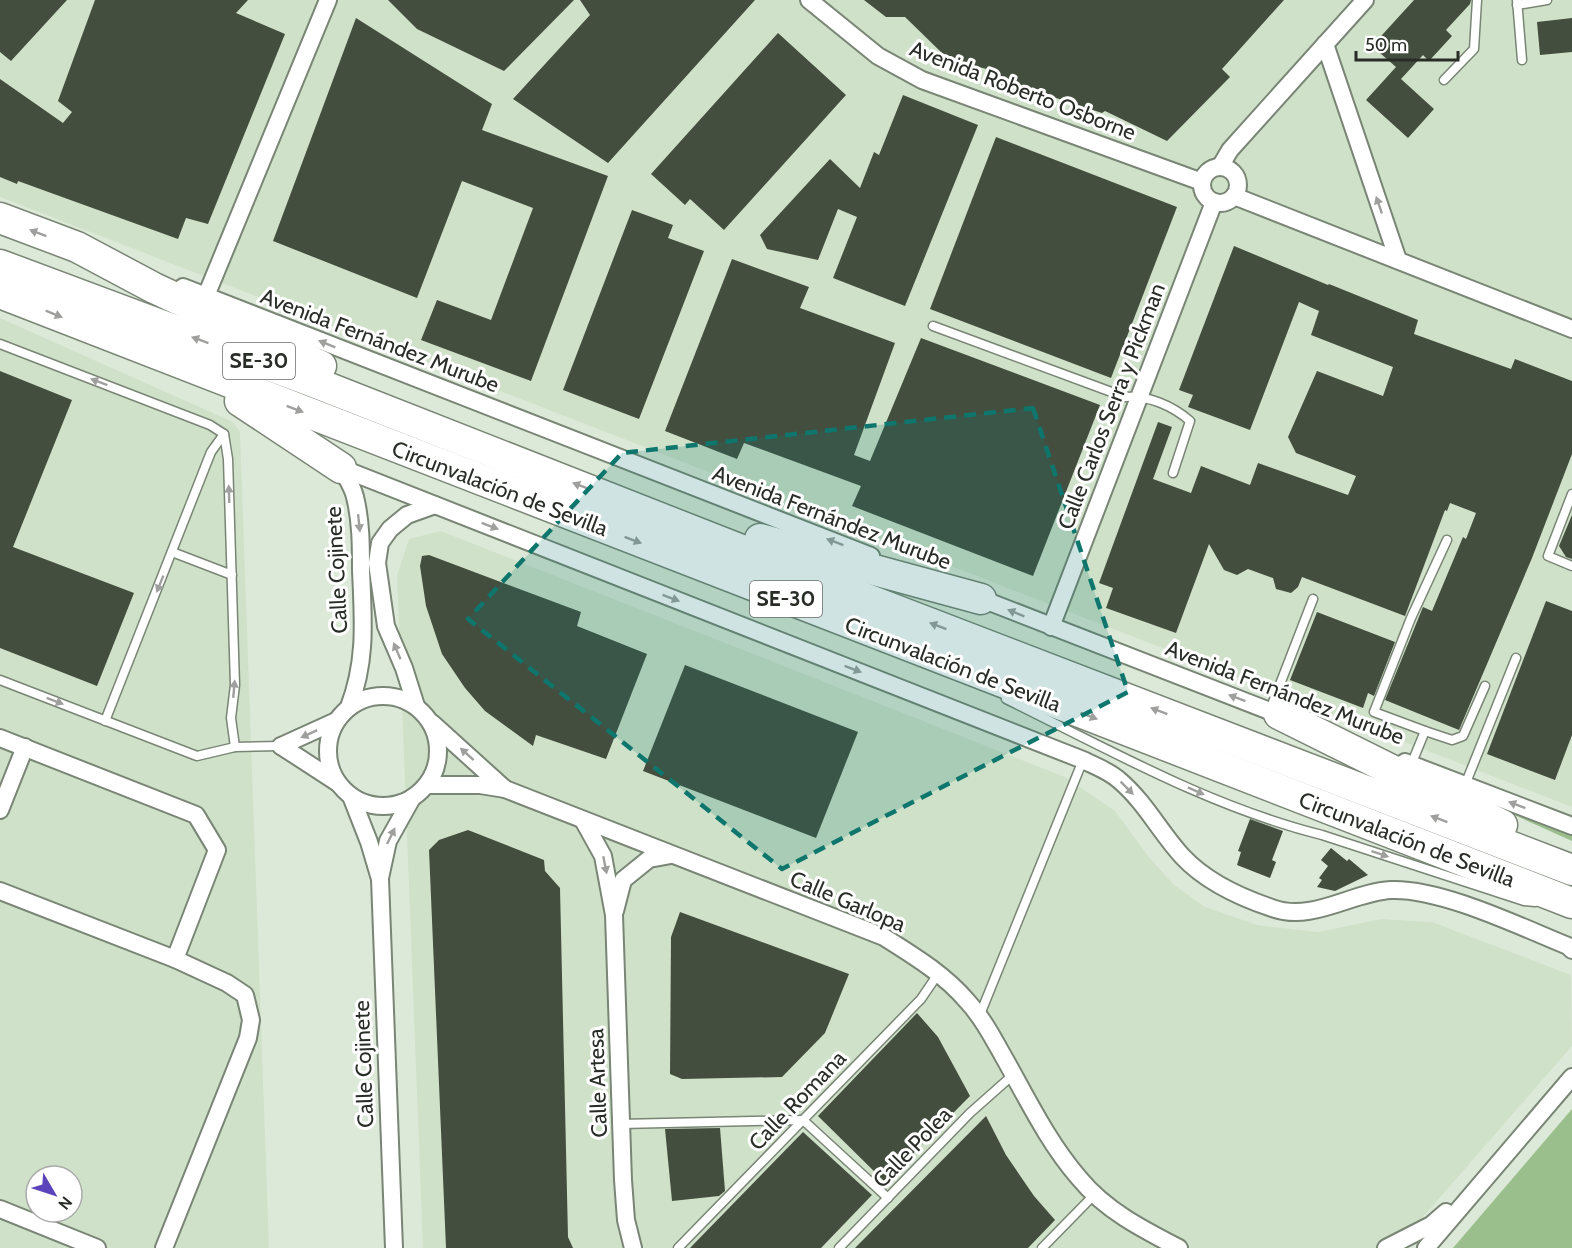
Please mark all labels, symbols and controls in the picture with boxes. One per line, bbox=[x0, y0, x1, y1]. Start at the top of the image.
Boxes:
scale bar bbox=[1356, 24, 1458, 62]
text: 50 m bbox=[1365, 34, 1407, 56]
street label: Avenida Roberto Osborne bbox=[906, 35, 1140, 146]
one-way arrow bbox=[1374, 196, 1384, 214]
one-way arrow bbox=[29, 227, 47, 237]
street label: Calle Carlos Serra y Pickman bbox=[1052, 279, 1171, 533]
street label: Avenida Fernández Murube bbox=[257, 283, 503, 398]
one-way arrow bbox=[46, 310, 64, 320]
one-way arrow bbox=[191, 334, 209, 344]
one-way arrow bbox=[317, 338, 335, 348]
road number: SE-30 bbox=[223, 343, 295, 379]
one-way arrow bbox=[90, 377, 108, 387]
one-way arrow bbox=[286, 404, 304, 414]
street label: Circunvalación de Sevilla bbox=[388, 435, 612, 542]
street label: Avenida Fernández Murube bbox=[709, 460, 955, 575]
one-way arrow bbox=[572, 481, 590, 491]
one-way arrow bbox=[225, 484, 234, 503]
street label: Calle Cojinete bbox=[320, 506, 353, 634]
one-way arrow bbox=[354, 513, 364, 532]
one-way arrow bbox=[481, 522, 499, 532]
one-way arrow bbox=[624, 536, 642, 545]
one-way arrow bbox=[825, 537, 843, 547]
one-way arrow bbox=[155, 575, 164, 593]
road number: SE-30 bbox=[750, 581, 822, 617]
one-way arrow bbox=[663, 593, 681, 603]
one-way arrow bbox=[1007, 608, 1025, 617]
street label: Circunvalación de Sevilla bbox=[841, 611, 1065, 718]
one-way arrow bbox=[929, 621, 947, 630]
street label: Avenida Fernández Murube bbox=[1162, 635, 1408, 750]
one-way arrow bbox=[391, 642, 401, 660]
one-way arrow bbox=[844, 665, 862, 674]
one-way arrow bbox=[229, 679, 239, 698]
one-way arrow bbox=[1228, 693, 1246, 702]
one-way arrow bbox=[46, 697, 64, 707]
one-way arrow bbox=[1150, 706, 1168, 715]
one-way arrow bbox=[1080, 712, 1098, 722]
one-way arrow bbox=[300, 729, 317, 738]
one-way arrow bbox=[460, 748, 475, 761]
one-way arrow bbox=[1120, 780, 1134, 795]
one-way arrow bbox=[1187, 786, 1205, 796]
street label: Circunvalación de Sevilla bbox=[1295, 786, 1519, 893]
one-way arrow bbox=[1508, 800, 1526, 810]
one-way arrow bbox=[1430, 814, 1448, 823]
one-way arrow bbox=[387, 828, 396, 845]
one-way arrow bbox=[1371, 849, 1389, 859]
one-way arrow bbox=[601, 856, 610, 875]
street label: Calle Garlopa bbox=[786, 865, 910, 938]
street label: Calle Cojinete bbox=[348, 1000, 379, 1128]
street label: Calle Artesa bbox=[582, 1027, 613, 1138]
street label: Calle Romana bbox=[743, 1045, 852, 1156]
street label: Calle Polea bbox=[867, 1101, 958, 1193]
north arrow bbox=[24, 1164, 84, 1224]
text: N bbox=[54, 1193, 76, 1213]

